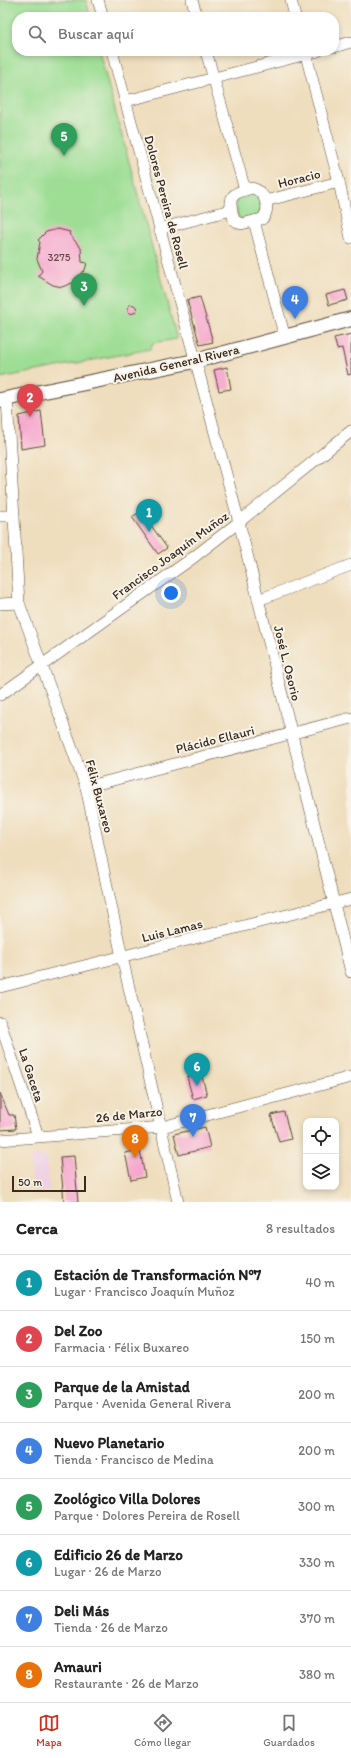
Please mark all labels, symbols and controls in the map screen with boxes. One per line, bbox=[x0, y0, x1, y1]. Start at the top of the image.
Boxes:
search box bbox=[12, 12, 339, 56]
icon: search bbox=[26, 23, 48, 45]
text: Buscar aquí bbox=[58, 25, 134, 43]
pin: 5 bbox=[51, 123, 77, 156]
street label: Dolores Pereira de Rosell bbox=[141, 134, 192, 271]
street label: Horacio bbox=[276, 166, 322, 191]
house number: 3275 bbox=[47, 251, 71, 264]
pin: 3 bbox=[71, 273, 97, 306]
pin: 4 bbox=[282, 286, 308, 319]
street label: Avenida General Rivera bbox=[111, 342, 241, 385]
pin: 2 bbox=[17, 384, 43, 417]
pin: 1 bbox=[136, 499, 162, 532]
street label: Francisco Joaquín Muñoz bbox=[109, 508, 231, 603]
your location bbox=[161, 583, 181, 603]
street label: José L. Osorio bbox=[271, 624, 304, 703]
street label: Plácido Ellauri bbox=[174, 722, 256, 757]
street label: Félix Buxareo bbox=[83, 758, 117, 835]
street label: Luis Lamas bbox=[140, 916, 204, 945]
street label: La Gaceta bbox=[16, 1046, 47, 1104]
pin: 6 bbox=[184, 1053, 210, 1086]
street label: 26 de Marzo bbox=[95, 1103, 164, 1125]
pin: 7 bbox=[180, 1104, 206, 1137]
map controls bbox=[303, 1118, 339, 1190]
button: locate bbox=[303, 1118, 339, 1154]
pin: 8 bbox=[122, 1125, 148, 1158]
button: layers bbox=[303, 1154, 339, 1190]
scale bar bbox=[12, 1174, 86, 1193]
text: 50 m bbox=[18, 1176, 42, 1189]
text: Cerca bbox=[16, 1218, 58, 1238]
text: 8 resultados bbox=[266, 1221, 335, 1236]
text: Estación de Transformación Nº7 bbox=[54, 1266, 261, 1284]
text: 1 bbox=[26, 1275, 32, 1290]
text: 40 m bbox=[305, 1275, 335, 1290]
text: Lugar · Francisco Joaquín Muñoz bbox=[54, 1284, 235, 1299]
text: Del Zoo bbox=[54, 1322, 102, 1340]
text: 2 bbox=[26, 1331, 32, 1346]
text: 150 m bbox=[300, 1331, 335, 1346]
text: Farmacia · Félix Buxareo bbox=[54, 1340, 189, 1355]
text: Parque de la Amistad bbox=[54, 1378, 190, 1396]
text: 3 bbox=[25, 1387, 33, 1402]
text: 200 m bbox=[298, 1387, 335, 1402]
text: Parque · Avenida General Rivera bbox=[54, 1396, 231, 1411]
text: Nuevo Planetario bbox=[54, 1434, 164, 1452]
text: 4 bbox=[25, 1443, 33, 1458]
text: 200 m bbox=[298, 1443, 335, 1458]
text: Tienda · Francisco de Medina bbox=[54, 1452, 214, 1467]
text: Zoológico Villa Dolores bbox=[54, 1490, 201, 1508]
text: 5 bbox=[26, 1499, 32, 1514]
text: 300 m bbox=[298, 1499, 335, 1514]
text: Parque · Dolores Pereira de Rosell bbox=[54, 1508, 240, 1523]
text: Edificio 26 de Marzo bbox=[54, 1546, 183, 1564]
text: 6 bbox=[26, 1555, 32, 1570]
text: 330 m bbox=[299, 1555, 335, 1570]
text: Lugar · 26 de Marzo bbox=[54, 1564, 162, 1579]
text: Deli Más bbox=[54, 1602, 109, 1620]
text: 7 bbox=[26, 1611, 32, 1626]
text: 370 m bbox=[300, 1611, 335, 1626]
text: Tienda · 26 de Marzo bbox=[54, 1620, 168, 1635]
text: Amauri bbox=[54, 1658, 102, 1676]
text: 8 bbox=[25, 1667, 33, 1682]
text: 380 m bbox=[299, 1667, 335, 1682]
text: Restaurante · 26 de Marzo bbox=[54, 1676, 199, 1691]
tab: Mapa bbox=[36, 1712, 62, 1749]
tab: Cómo llegar bbox=[134, 1712, 191, 1749]
tab: Guardados bbox=[263, 1712, 315, 1749]

